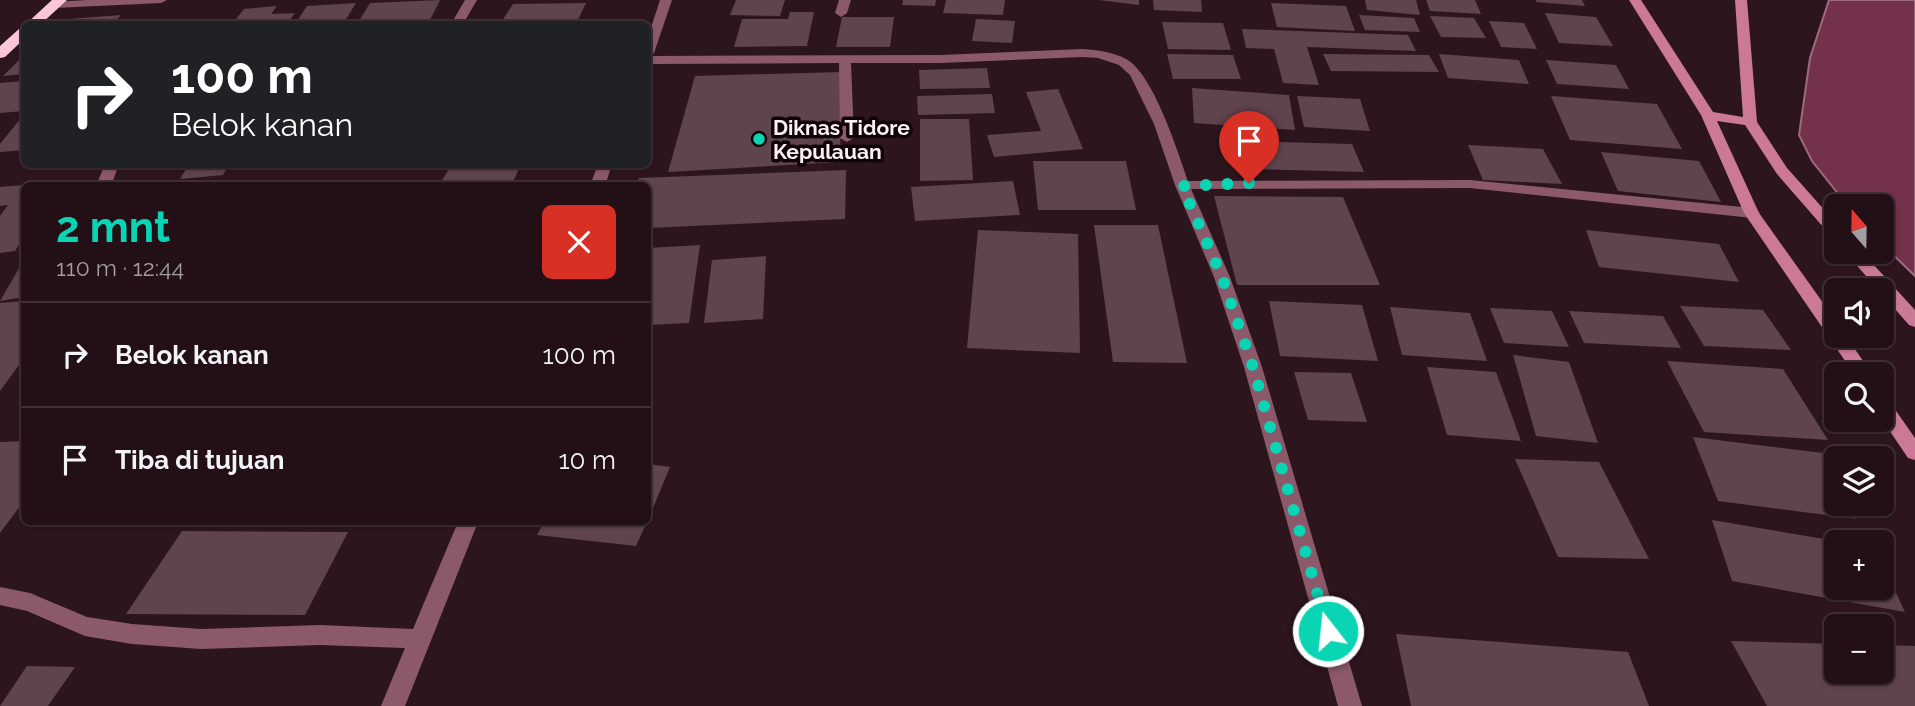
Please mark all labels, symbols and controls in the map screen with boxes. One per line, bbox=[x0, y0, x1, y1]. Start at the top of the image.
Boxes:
text: 100 m bbox=[171, 47, 313, 104]
icon: right bbox=[56, 49, 147, 140]
text: Belok kanan bbox=[171, 106, 353, 143]
pin bbox=[1219, 111, 1279, 183]
place label: Diknas Tidore Kepulauan bbox=[773, 115, 910, 164]
icon: arrive bbox=[1230, 122, 1268, 160]
marker: Diknas Tidore Kepulauan bbox=[751, 131, 767, 147]
north arrow bbox=[1824, 194, 1894, 264]
map controls bbox=[1824, 194, 1894, 684]
text: 2 mnt bbox=[56, 203, 170, 252]
button: close bbox=[542, 205, 616, 279]
text: 110 m · 12:44 bbox=[56, 254, 184, 281]
button: sound bbox=[1824, 278, 1894, 348]
icon: right bbox=[56, 336, 94, 374]
text: Belok kanan bbox=[115, 340, 269, 370]
text: 100 m bbox=[543, 340, 616, 370]
button: search bbox=[1824, 362, 1894, 432]
icon: arrive bbox=[56, 441, 94, 479]
text: Tiba di tujuan bbox=[115, 445, 285, 475]
text: 10 m bbox=[558, 445, 616, 475]
button: layers bbox=[1824, 446, 1894, 516]
button: + bbox=[1824, 530, 1894, 600]
position arrow bbox=[1291, 594, 1365, 668]
button: − bbox=[1824, 614, 1894, 684]

